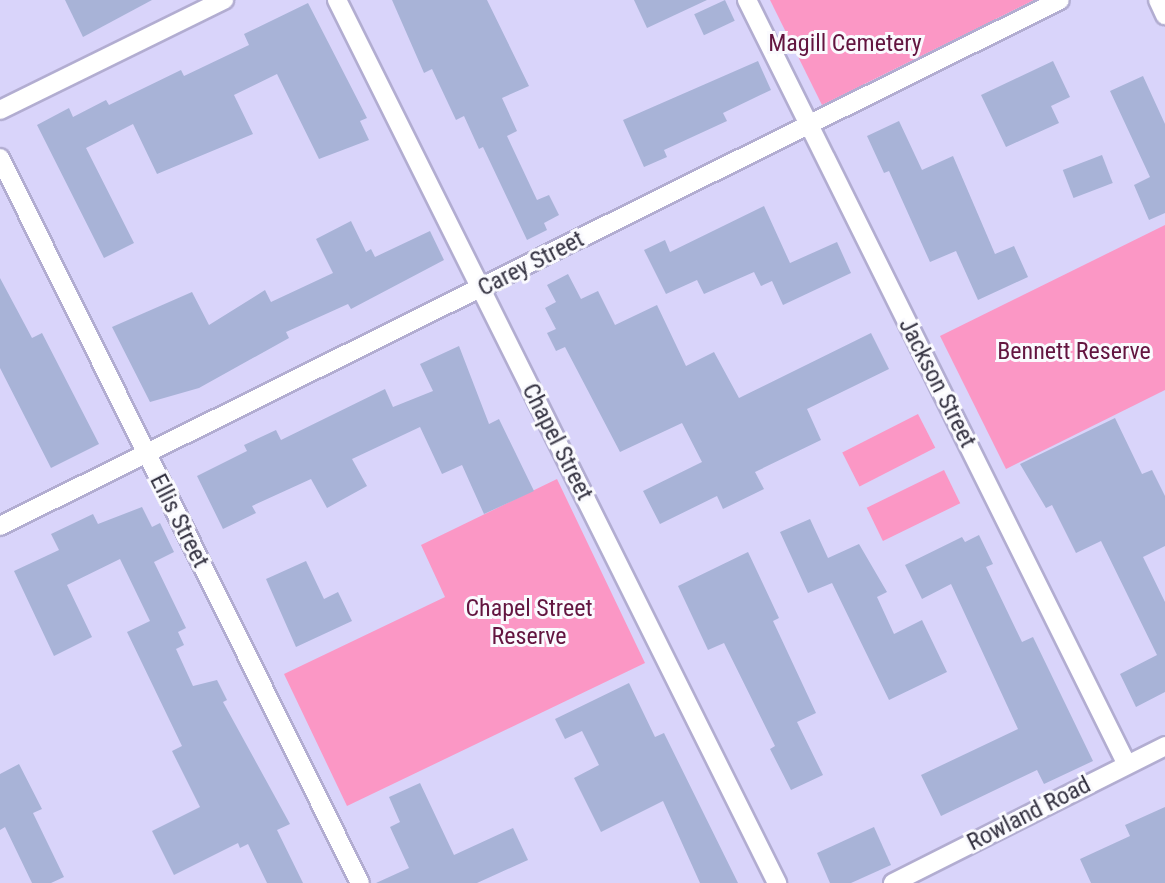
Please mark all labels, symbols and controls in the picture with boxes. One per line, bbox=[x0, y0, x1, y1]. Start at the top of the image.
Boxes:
park label: Magill Cemetery bbox=[768, 30, 922, 58]
street label: Carey Street bbox=[473, 225, 589, 303]
street label: Jackson Street bbox=[892, 313, 982, 453]
park label: Bennett Reserve bbox=[997, 338, 1151, 366]
street label: Chapel Street bbox=[515, 379, 599, 505]
street label: Ellis Street bbox=[143, 469, 215, 573]
park label: Chapel Street Reserve bbox=[465, 595, 593, 651]
street label: Rowland Road bbox=[962, 771, 1096, 857]

